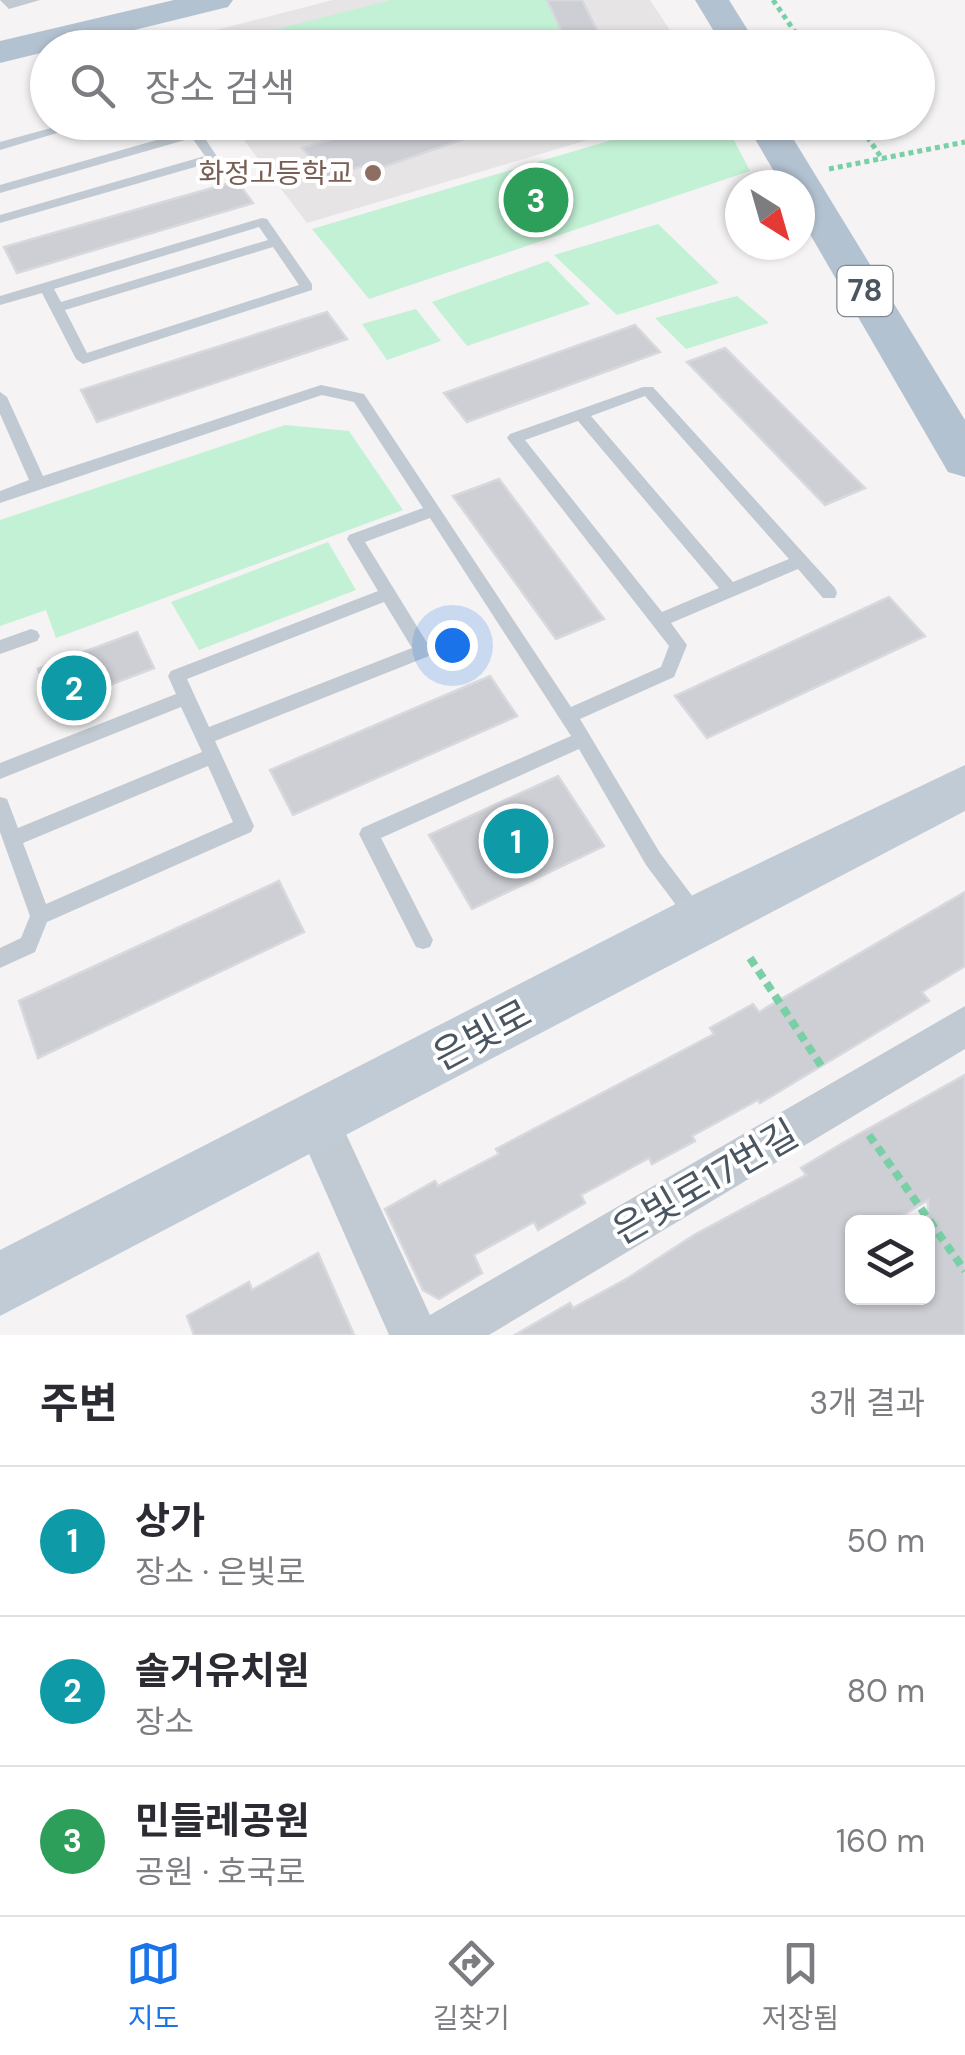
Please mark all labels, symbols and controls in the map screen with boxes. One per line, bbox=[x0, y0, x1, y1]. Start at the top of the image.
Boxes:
search box bbox=[30, 30, 935, 140]
icon: search bbox=[65, 58, 120, 113]
text: 장소 검색 bbox=[145, 63, 295, 113]
place label: 화정고등학교 bbox=[198, 155, 353, 192]
marker: 화정고등학교 bbox=[362, 162, 384, 184]
pin: 3 bbox=[504, 162, 568, 238]
north arrow bbox=[725, 170, 815, 260]
road number: 78 bbox=[838, 266, 892, 316]
your location bbox=[427, 620, 478, 671]
pin: 2 bbox=[42, 650, 106, 726]
pin: 1 bbox=[484, 804, 548, 878]
street label: 은빛로 bbox=[424, 988, 540, 1082]
street label: 은빛로17번길 bbox=[603, 1109, 807, 1255]
map controls bbox=[845, 1215, 935, 1305]
button: layers bbox=[845, 1215, 935, 1305]
text: 주변 bbox=[40, 1376, 117, 1431]
text: 3개 결과 bbox=[809, 1382, 925, 1424]
text: 상가 bbox=[135, 1496, 205, 1546]
text: 1 bbox=[67, 1520, 78, 1562]
text: 50 m bbox=[847, 1520, 925, 1562]
text: 장소 · 은빛로 bbox=[135, 1551, 306, 1593]
text: 솔거유치원 bbox=[135, 1646, 310, 1696]
text: 2 bbox=[63, 1670, 82, 1712]
text: 80 m bbox=[847, 1670, 925, 1712]
text: 장소 bbox=[135, 1701, 194, 1743]
text: 민들레공원 bbox=[135, 1796, 310, 1846]
text: 3 bbox=[63, 1820, 82, 1862]
text: 160 m bbox=[836, 1820, 925, 1862]
text: 공원 · 호국로 bbox=[135, 1851, 306, 1893]
tab: 지도 bbox=[126, 1936, 181, 2037]
tab: 길찾기 bbox=[433, 1936, 510, 2037]
tab: 저장됨 bbox=[762, 1936, 839, 2037]

